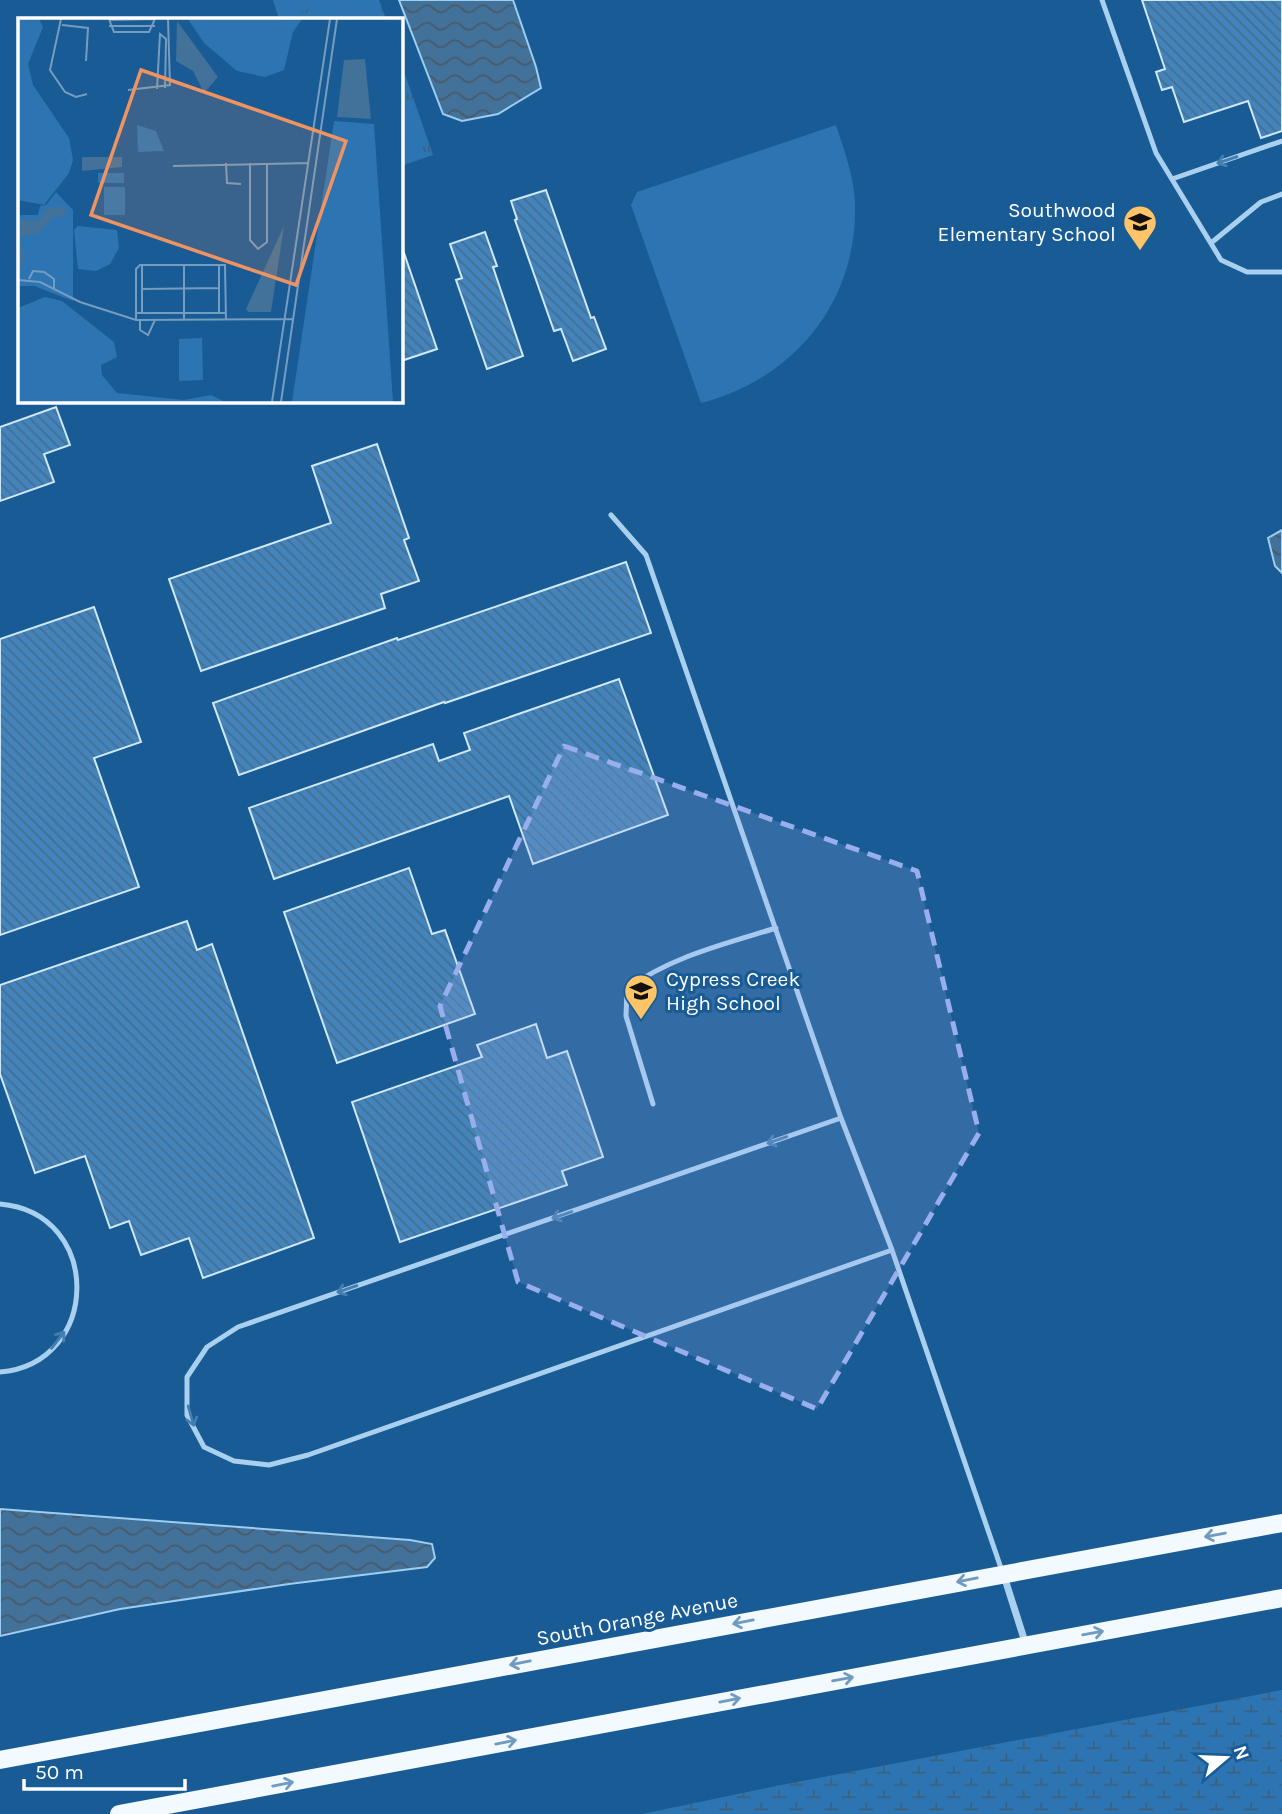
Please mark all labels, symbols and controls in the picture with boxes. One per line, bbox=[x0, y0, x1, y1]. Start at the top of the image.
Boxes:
inset map bbox=[18, 18, 402, 402]
one-way arrow bbox=[1216, 154, 1238, 167]
place label: Southwood Elementary School bbox=[938, 198, 1116, 246]
school or university icon: Southwood Elementary School bbox=[1121, 203, 1159, 252]
place label: Cypress Creek High School bbox=[666, 967, 800, 1015]
school or university icon: Cypress Creek High School bbox=[622, 972, 660, 1021]
one-way arrow bbox=[766, 1134, 788, 1147]
one-way arrow bbox=[551, 1209, 573, 1222]
one-way arrow bbox=[337, 1284, 359, 1297]
one-way arrow bbox=[50, 1332, 65, 1350]
one-way arrow bbox=[185, 1404, 198, 1426]
one-way arrow bbox=[1204, 1529, 1227, 1542]
one-way arrow bbox=[956, 1574, 979, 1588]
street label: South Orange Avenue bbox=[534, 1588, 740, 1650]
one-way arrow bbox=[732, 1616, 755, 1629]
one-way arrow bbox=[1081, 1626, 1104, 1639]
one-way arrow bbox=[509, 1657, 532, 1671]
one-way arrow bbox=[831, 1672, 854, 1686]
one-way arrow bbox=[718, 1693, 741, 1707]
north arrow bbox=[1191, 1723, 1261, 1793]
one-way arrow bbox=[494, 1735, 517, 1748]
text: N bbox=[1229, 1743, 1254, 1763]
scale bar bbox=[24, 1748, 186, 1792]
text: 50 m bbox=[35, 1760, 84, 1784]
one-way arrow bbox=[271, 1776, 294, 1790]

